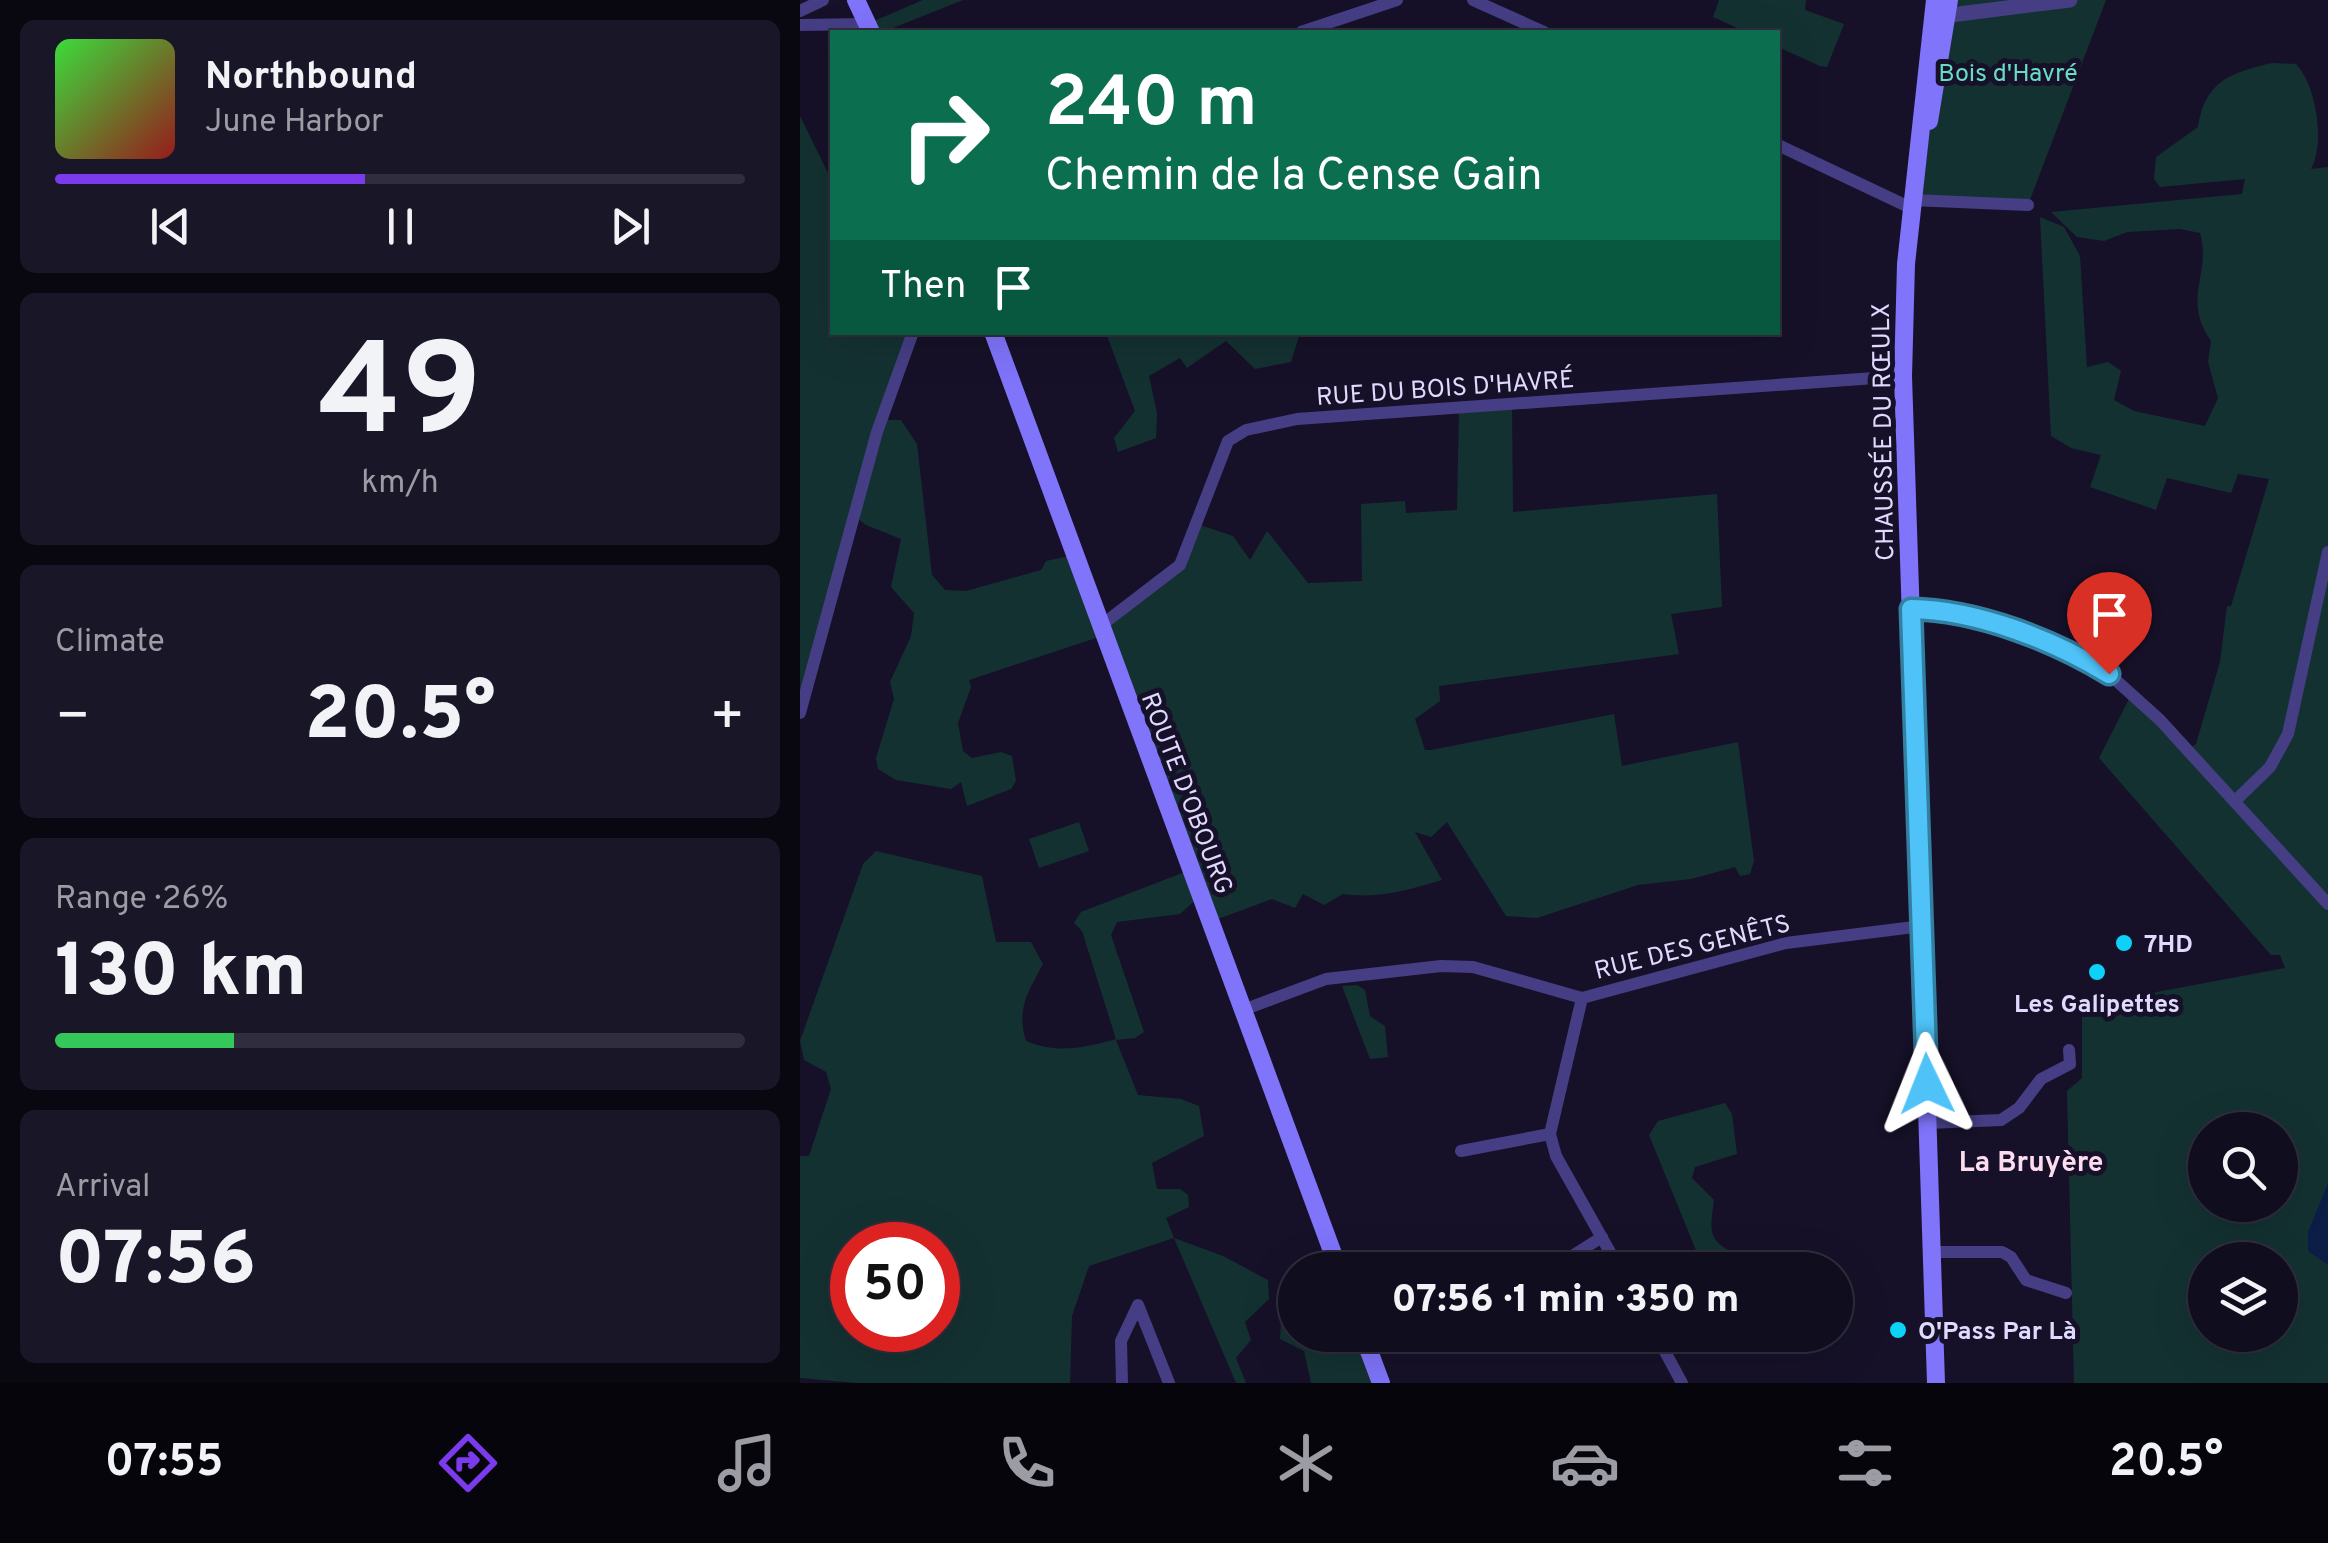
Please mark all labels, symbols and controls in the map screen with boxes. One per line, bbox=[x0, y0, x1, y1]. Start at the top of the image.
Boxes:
text: Northbound bbox=[205, 54, 417, 103]
park label: Bois d'Havré bbox=[1938, 59, 2078, 91]
text: 240 m bbox=[1045, 62, 1258, 151]
icon: right bbox=[880, 70, 1010, 200]
text: June Harbor bbox=[205, 103, 384, 143]
text: Chemin de la Cense Gain bbox=[1045, 149, 1543, 206]
icon: previous bbox=[143, 199, 198, 254]
icon: pause bbox=[373, 199, 428, 254]
icon: next bbox=[603, 199, 658, 254]
icon: arrive bbox=[986, 260, 1041, 315]
text: Then bbox=[880, 263, 966, 312]
street label: CHAUSSÉE DU RŒULX bbox=[1866, 303, 1903, 561]
text: 49 bbox=[318, 316, 482, 481]
street label: RUE DU BOIS D'HAVRÉ bbox=[1315, 364, 1575, 415]
text: km/h bbox=[361, 464, 439, 504]
pin bbox=[2067, 572, 2152, 675]
icon: arrive bbox=[2082, 587, 2137, 642]
text: Climate bbox=[55, 623, 165, 663]
text: 20.5° bbox=[304, 671, 496, 766]
text: − bbox=[55, 684, 90, 754]
text: + bbox=[710, 684, 745, 754]
street label: ROUTE D'OBOURG bbox=[1132, 689, 1238, 899]
text: Range · 26% bbox=[55, 880, 228, 920]
street label: RUE DES GENÊTS bbox=[1591, 908, 1794, 989]
text: 130 km bbox=[55, 928, 307, 1023]
place label: 7HD bbox=[2144, 930, 2193, 962]
marker: 7HD bbox=[2113, 932, 2135, 954]
marker: Les Galipettes bbox=[2086, 961, 2108, 983]
place label: Les Galipettes bbox=[2014, 990, 2180, 1022]
position arrow bbox=[1875, 1032, 1979, 1136]
map controls bbox=[2188, 1112, 2298, 1352]
button: search bbox=[2188, 1112, 2298, 1222]
district label: La Bruyère bbox=[1959, 1146, 2103, 1182]
text: Arrival bbox=[55, 1168, 150, 1208]
text: 07:56 bbox=[55, 1216, 256, 1311]
speed limit sign: 50 bbox=[830, 1222, 960, 1352]
button: layers bbox=[2188, 1242, 2298, 1352]
text: 07:56 · 1 min · 350 m bbox=[1392, 1277, 1739, 1326]
place label: O'Pass Par Là bbox=[1918, 1317, 2077, 1349]
marker: O'Pass Par Là bbox=[1887, 1319, 1909, 1341]
icon: directions bbox=[433, 1428, 503, 1498]
icon: music bbox=[712, 1428, 782, 1498]
icon: phone bbox=[992, 1428, 1062, 1498]
icon: climate bbox=[1271, 1428, 1341, 1498]
icon: car bbox=[1550, 1428, 1620, 1498]
icon: filters bbox=[1830, 1428, 1900, 1498]
text: 07:55 bbox=[105, 1435, 224, 1492]
text: 20.5° bbox=[2109, 1435, 2223, 1492]

